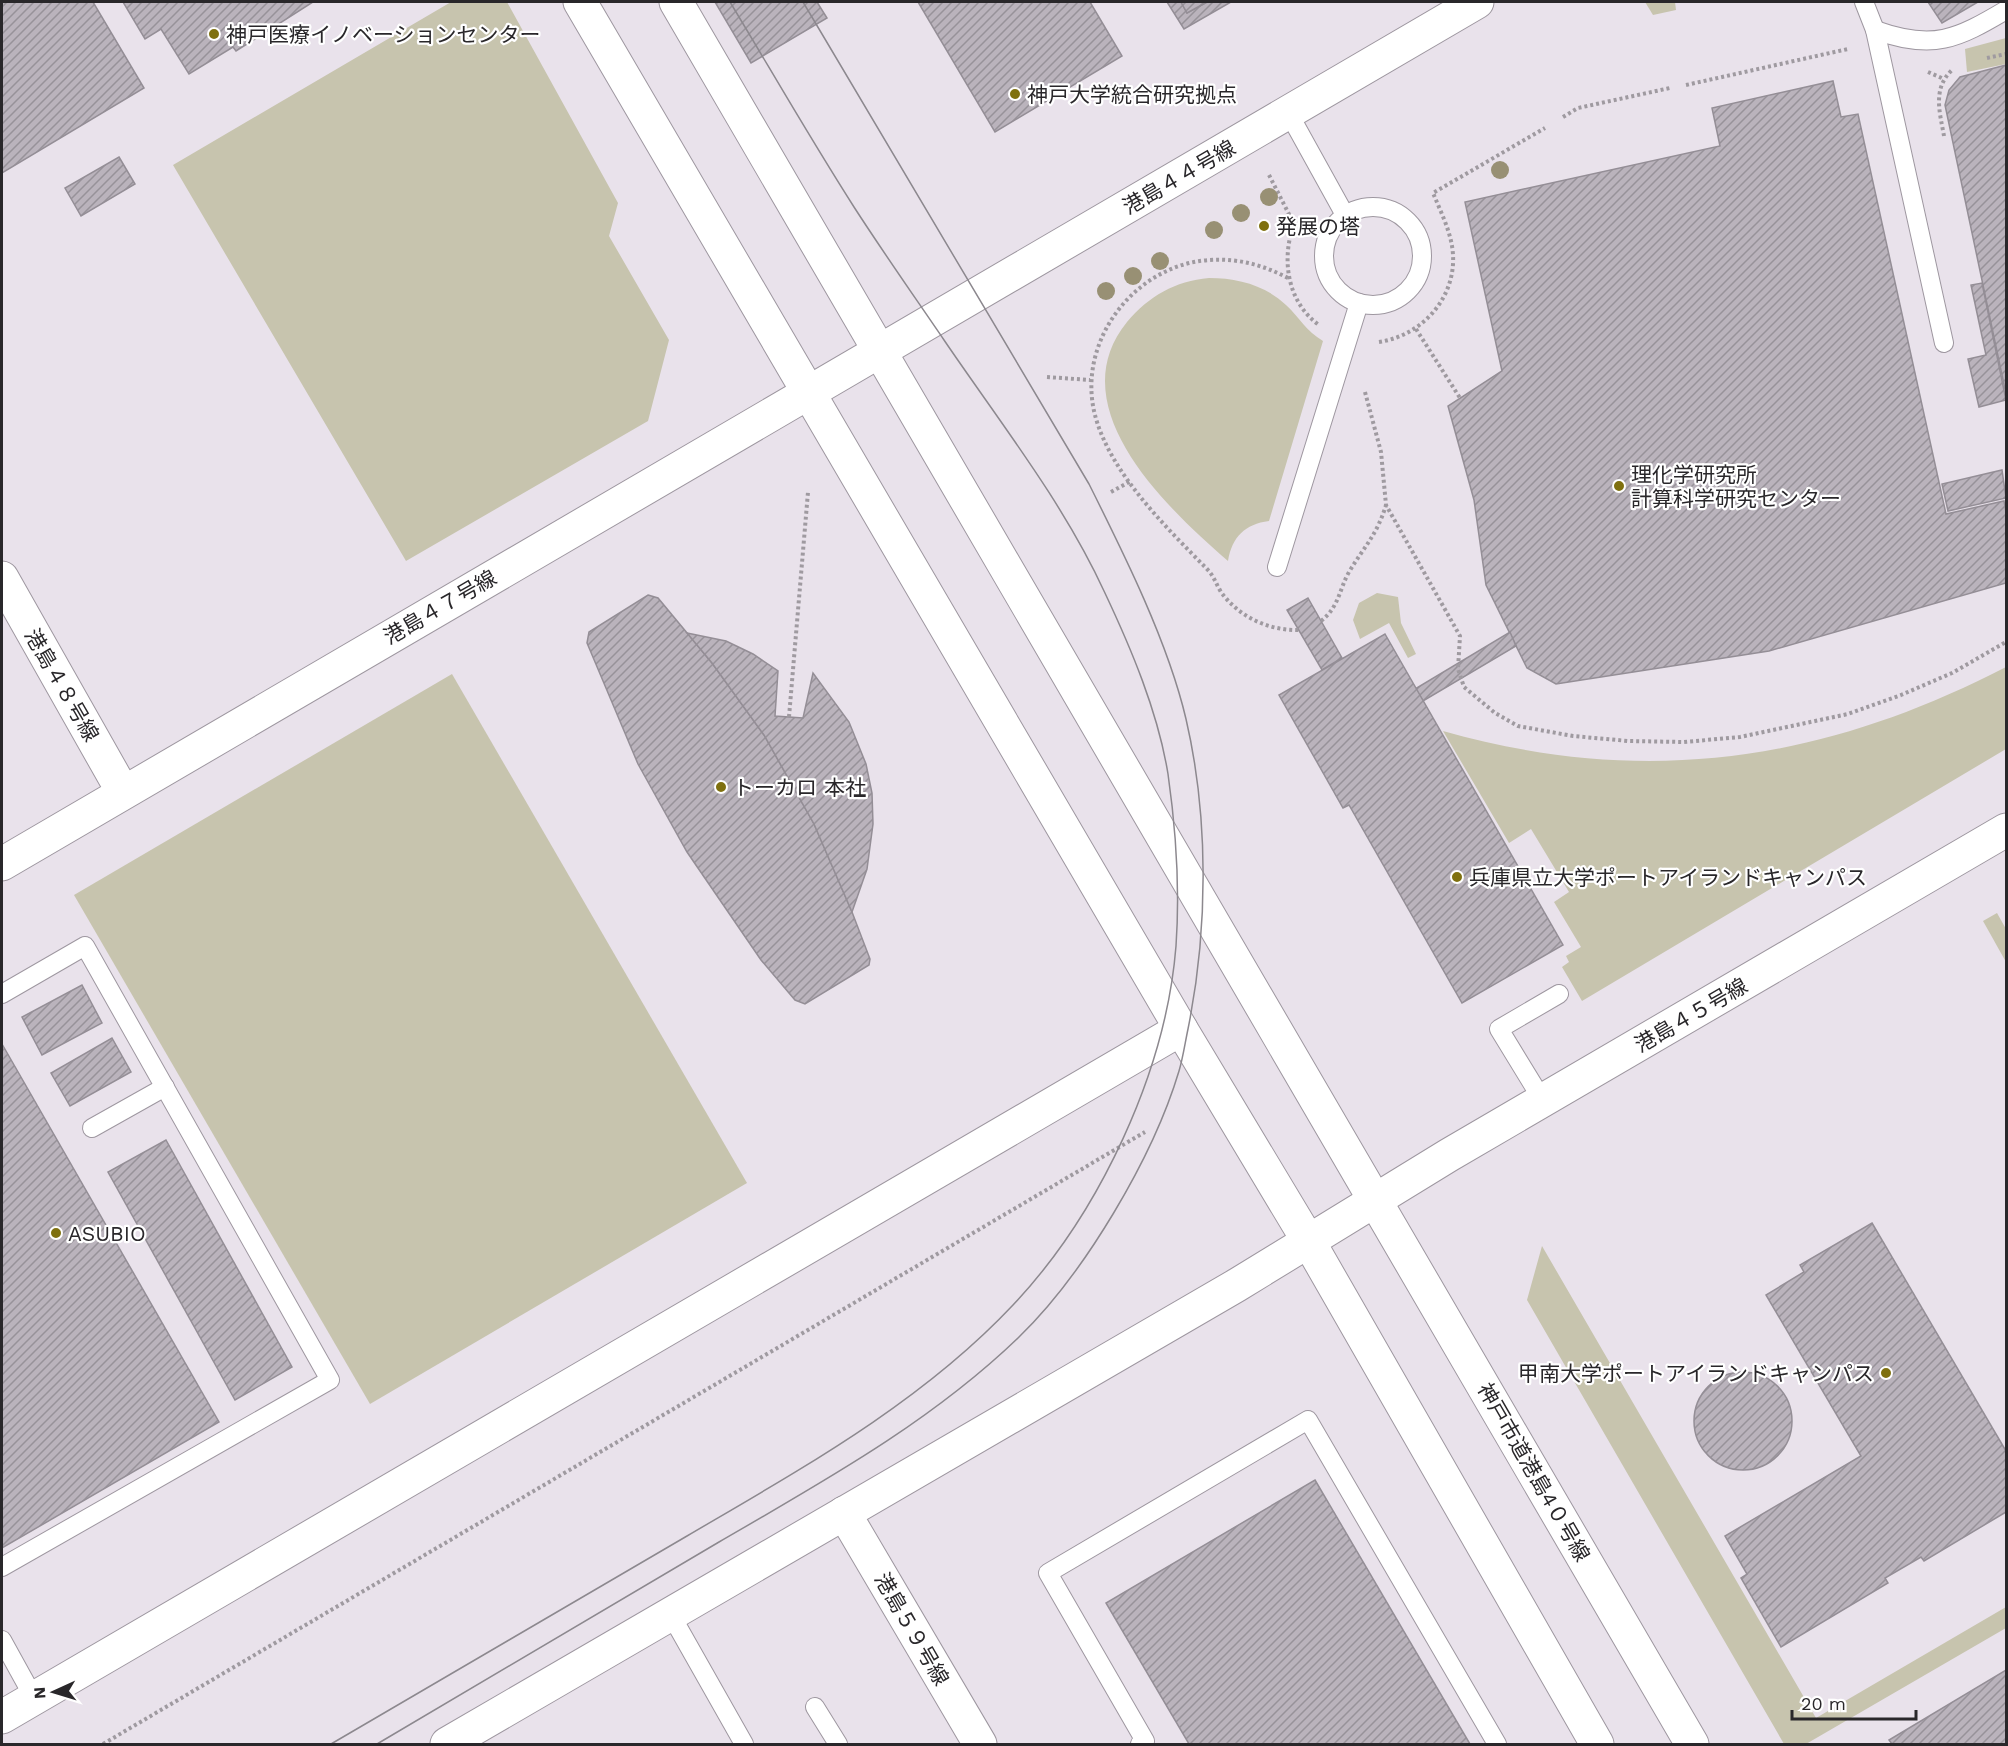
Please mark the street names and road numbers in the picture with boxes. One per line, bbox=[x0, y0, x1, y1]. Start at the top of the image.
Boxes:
street label: 港島４４号線 bbox=[1118, 135, 1240, 219]
street label: 港島４７号線 bbox=[379, 565, 501, 649]
street label: 港島４８号線 bbox=[20, 624, 104, 746]
street label: 港島４５号線 bbox=[1630, 973, 1752, 1057]
street label: 神戸市道港島4０号線 bbox=[1473, 1378, 1595, 1566]
street label: 港島５９号線 bbox=[870, 1568, 954, 1690]

